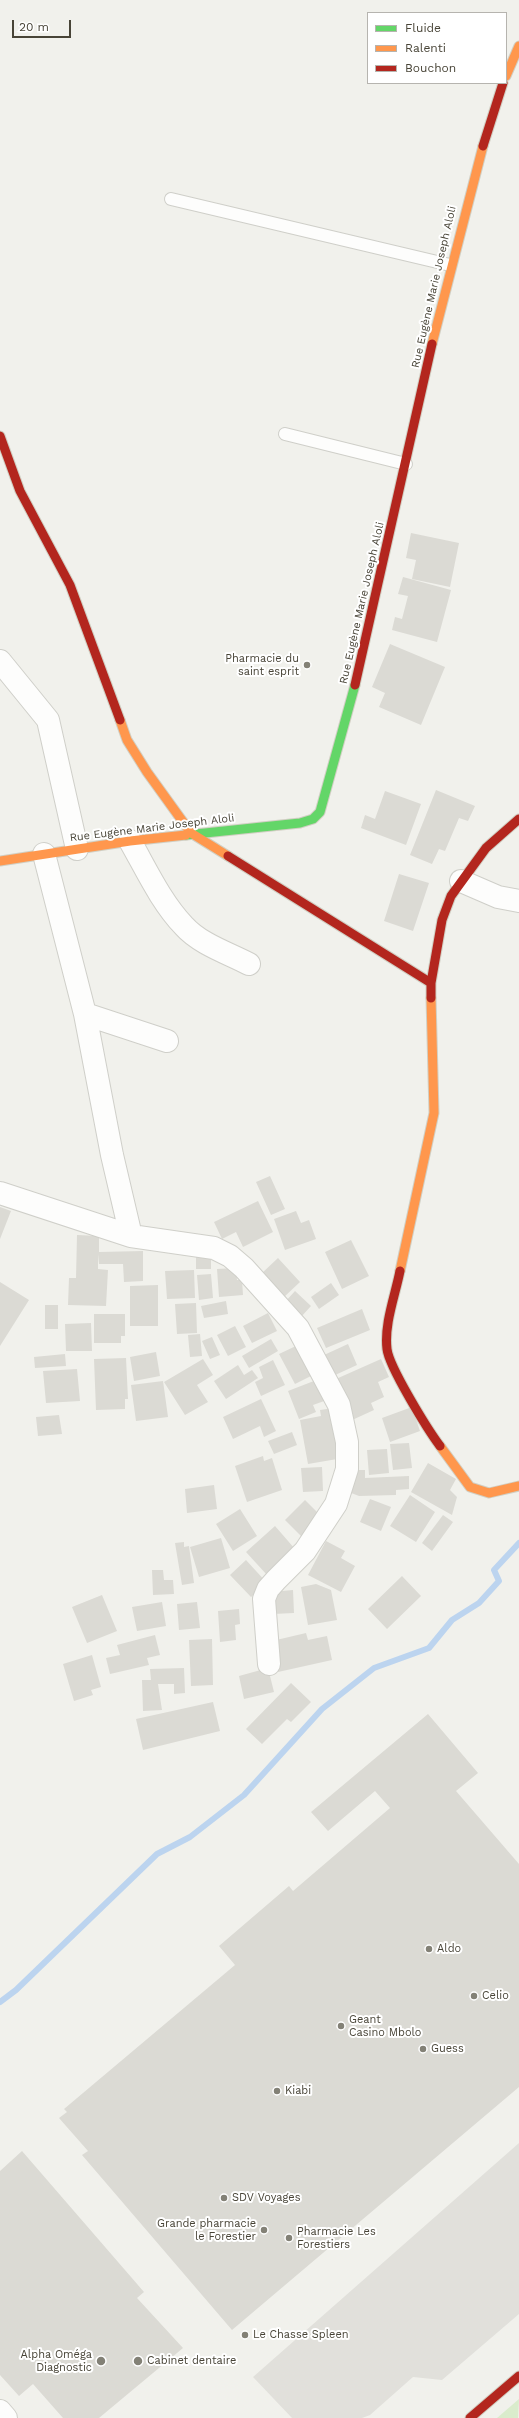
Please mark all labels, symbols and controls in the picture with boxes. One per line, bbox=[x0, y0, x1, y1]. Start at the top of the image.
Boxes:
scale bar bbox=[14, 12, 73, 38]
legend bbox=[367, 12, 507, 84]
text: 20 m bbox=[19, 20, 49, 34]
text: Fluide bbox=[405, 21, 441, 35]
text: Ralenti bbox=[405, 41, 446, 55]
text: Bouchon bbox=[405, 61, 456, 75]
street label: Rue Eugène Marie Joseph Aloli bbox=[409, 205, 459, 369]
street label: Rue Eugène Marie Joseph Aloli bbox=[337, 521, 387, 685]
place label: Pharmacie du saint esprit bbox=[225, 652, 299, 678]
marker: Pharmacie du saint esprit bbox=[302, 660, 312, 670]
street label: Rue Eugène Marie Joseph Aloli bbox=[69, 811, 235, 845]
place label: Aldo bbox=[437, 1942, 461, 1956]
marker: Aldo bbox=[424, 1944, 434, 1954]
place label: Celio bbox=[482, 1989, 509, 2003]
marker: Celio bbox=[469, 1991, 479, 2001]
place label: Geant Casino Mbolo bbox=[349, 2013, 421, 2039]
marker: Geant Casino Mbolo bbox=[336, 2021, 346, 2031]
place label: Guess bbox=[431, 2042, 464, 2056]
marker: Guess bbox=[418, 2044, 428, 2054]
place label: Kiabi bbox=[285, 2084, 311, 2098]
marker: Kiabi bbox=[272, 2086, 282, 2096]
place label: SDV Voyages bbox=[232, 2191, 300, 2205]
marker: SDV Voyages bbox=[219, 2193, 229, 2203]
place label: Grande pharmacie le Forestier bbox=[157, 2217, 256, 2243]
marker: Grande pharmacie le Forestier bbox=[259, 2225, 269, 2235]
place label: Pharmacie Les Forestiers bbox=[297, 2225, 376, 2251]
marker: Pharmacie Les Forestiers bbox=[284, 2233, 294, 2243]
place label: Le Chasse Spleen bbox=[253, 2328, 349, 2342]
marker: Le Chasse Spleen bbox=[240, 2330, 250, 2340]
place label: Alpha Oméga Diagnostic bbox=[21, 2348, 92, 2374]
place label: Cabinet dentaire bbox=[147, 2354, 236, 2368]
marker: Alpha Oméga Diagnostic bbox=[95, 2355, 107, 2367]
marker: Cabinet dentaire bbox=[132, 2355, 144, 2367]

